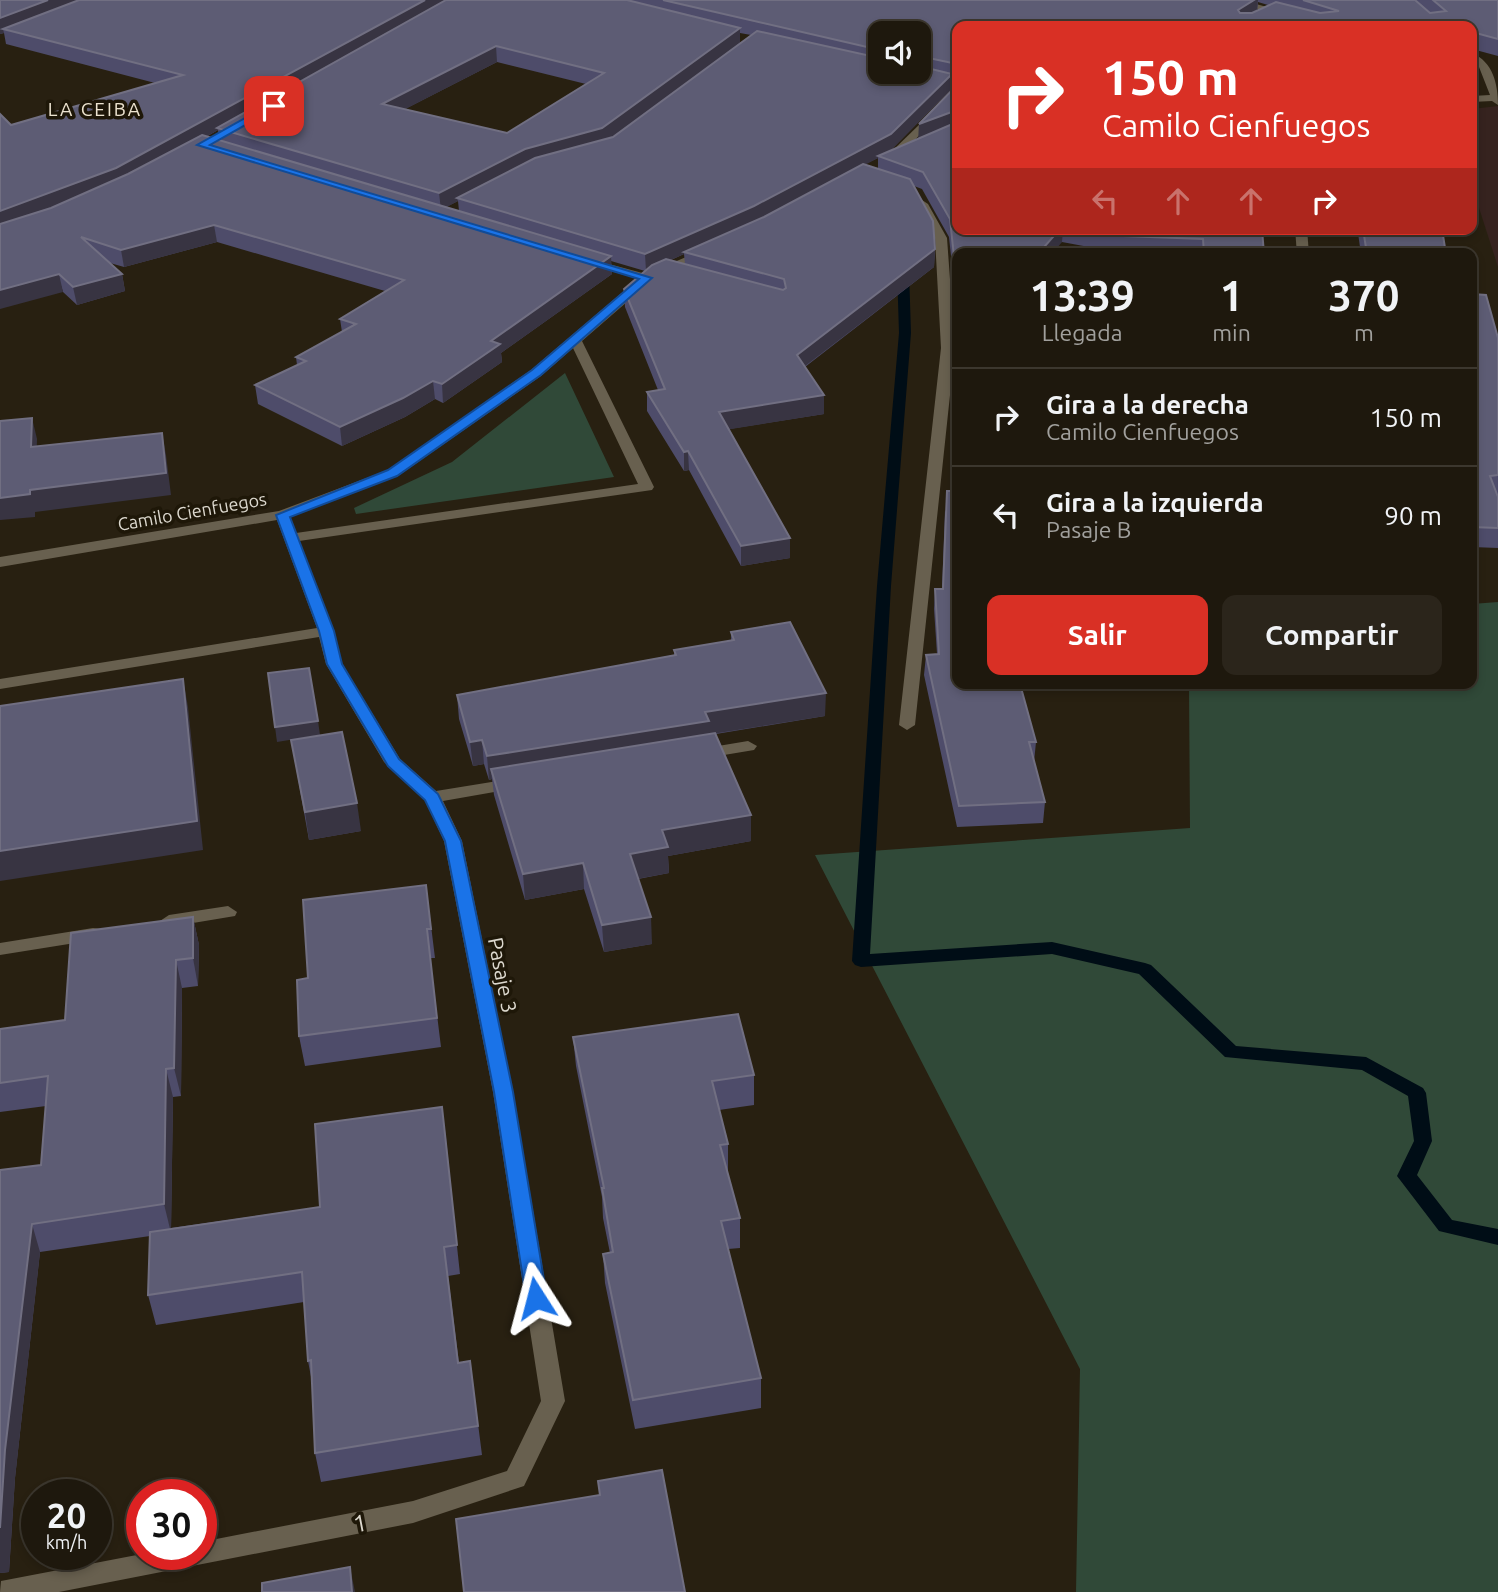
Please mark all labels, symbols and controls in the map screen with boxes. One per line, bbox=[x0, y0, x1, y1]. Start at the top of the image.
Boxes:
map controls bbox=[868, 21, 931, 84]
button: sound bbox=[868, 21, 931, 84]
icon: right bbox=[987, 49, 1078, 140]
text: 150 m bbox=[1102, 49, 1239, 104]
pin bbox=[244, 76, 304, 136]
icon: arrive bbox=[255, 87, 293, 125]
district label: LA CEIBA bbox=[48, 98, 142, 120]
text: Camilo Cienfuegos bbox=[1102, 107, 1370, 143]
icon: left bbox=[1086, 182, 1124, 220]
icon: ahead bbox=[1159, 182, 1197, 220]
icon: ahead bbox=[1232, 182, 1270, 220]
icon: right bbox=[1305, 182, 1343, 220]
text: 13:39 bbox=[1030, 272, 1135, 319]
text: 1 bbox=[1220, 272, 1243, 319]
text: 370 bbox=[1328, 272, 1399, 319]
text: Llegada bbox=[1042, 320, 1122, 345]
text: min bbox=[1212, 320, 1251, 345]
text: m bbox=[1354, 320, 1374, 345]
text: Gira a la derecha bbox=[1046, 390, 1249, 419]
icon: right bbox=[987, 398, 1025, 436]
text: 150 m bbox=[1370, 403, 1442, 432]
text: Camilo Cienfuegos bbox=[1046, 419, 1239, 444]
street label: Camilo Cienfuegos bbox=[116, 488, 268, 534]
text: Gira a la izquierda bbox=[1046, 488, 1264, 517]
icon: left bbox=[987, 496, 1025, 534]
text: 90 m bbox=[1384, 501, 1442, 530]
text: Pasaje B bbox=[1046, 517, 1131, 542]
button: Salir bbox=[987, 595, 1208, 675]
button: Compartir bbox=[1222, 595, 1442, 675]
street label: Pasaje 3 bbox=[484, 935, 522, 1015]
position arrow bbox=[499, 1261, 573, 1335]
speed limit sign: 30 bbox=[126, 1479, 217, 1570]
text: 20 bbox=[47, 1495, 86, 1535]
street label: 1 bbox=[351, 1508, 369, 1538]
text: km/h bbox=[46, 1532, 87, 1552]

